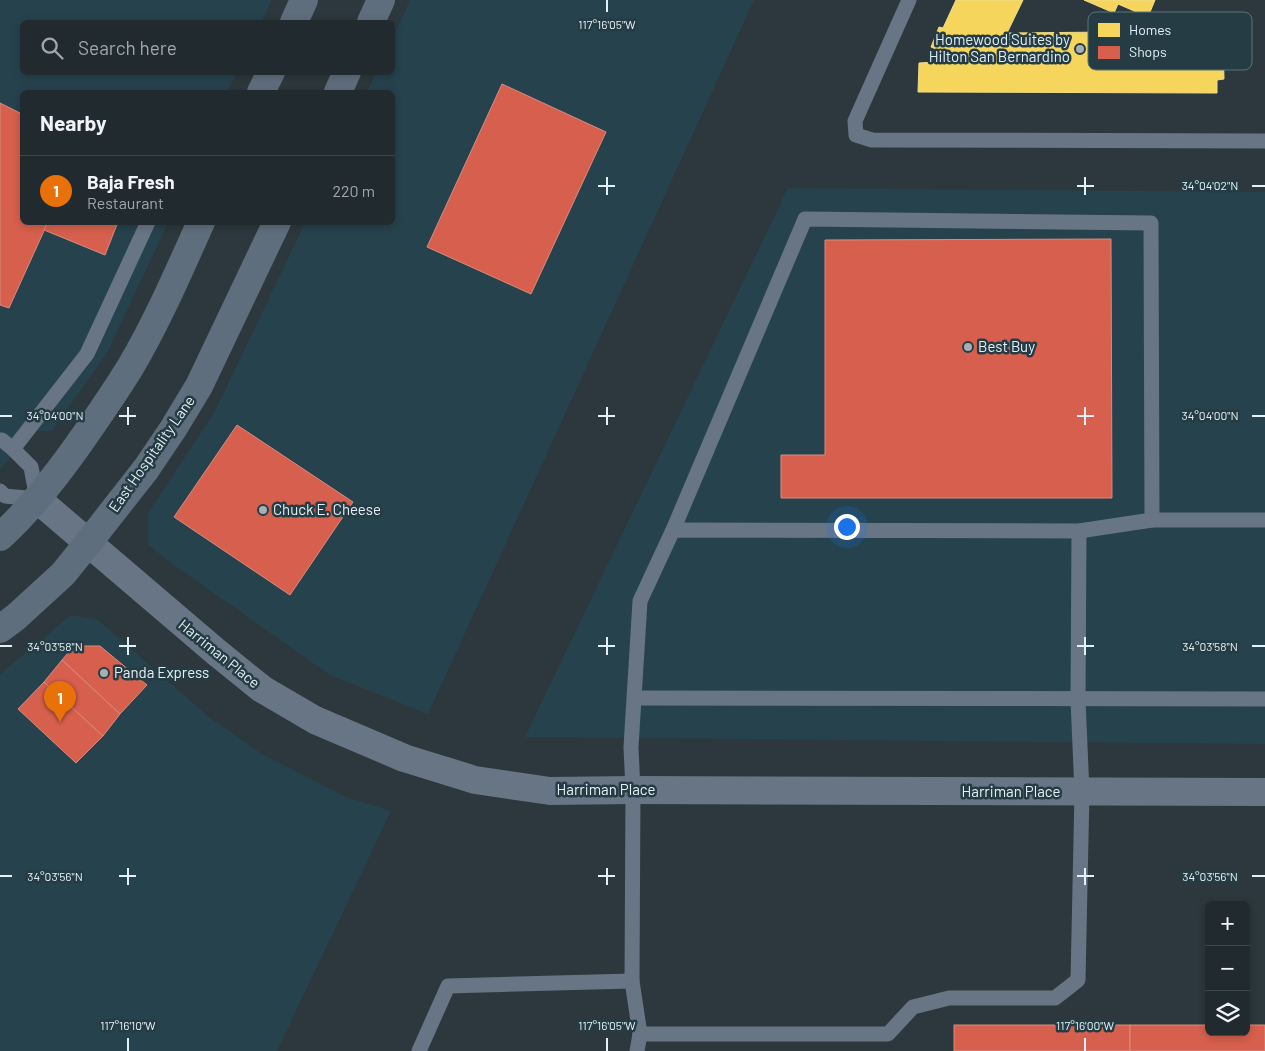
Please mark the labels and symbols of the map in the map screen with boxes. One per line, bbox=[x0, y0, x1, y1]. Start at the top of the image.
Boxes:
legend bbox=[1088, 12, 1252, 70]
text: 117°16'05"W bbox=[578, 17, 636, 31]
text: Homes bbox=[1129, 21, 1172, 38]
place label: Homewood Suites by Hilton San Bernardino bbox=[929, 30, 1070, 65]
marker: Homewood Suites by Hilton San Bernardino bbox=[1074, 43, 1086, 55]
text: Shops bbox=[1129, 43, 1167, 60]
text: 34°04'02"N bbox=[1182, 178, 1238, 192]
place label: Best Buy bbox=[978, 337, 1035, 355]
marker: Best Buy bbox=[962, 341, 974, 353]
street label: East Hospitality Lane bbox=[104, 392, 198, 515]
text: 34°04'00"N bbox=[27, 408, 84, 422]
text: 34°04'00"N bbox=[1182, 408, 1239, 422]
place label: Chuck E. Cheese bbox=[273, 500, 381, 518]
marker: Chuck E. Cheese bbox=[257, 504, 269, 516]
your location bbox=[834, 514, 860, 540]
street label: Harriman Place bbox=[175, 615, 264, 691]
text: 34°03'58"N bbox=[27, 639, 83, 653]
text: 34°03'58"N bbox=[1182, 639, 1238, 653]
place label: Panda Express bbox=[114, 663, 209, 681]
marker: Panda Express bbox=[98, 667, 110, 679]
pin: 1 bbox=[44, 681, 76, 722]
street label: Harriman Place bbox=[556, 780, 656, 798]
street label: Harriman Place bbox=[961, 782, 1061, 800]
text: 34°03'56"N bbox=[27, 869, 83, 883]
text: 34°03'56"N bbox=[1182, 869, 1238, 883]
text: 117°16'10"W bbox=[100, 1018, 156, 1032]
text: 117°16'05"W bbox=[578, 1018, 636, 1032]
text: 117°16'00"W bbox=[1056, 1018, 1114, 1032]

